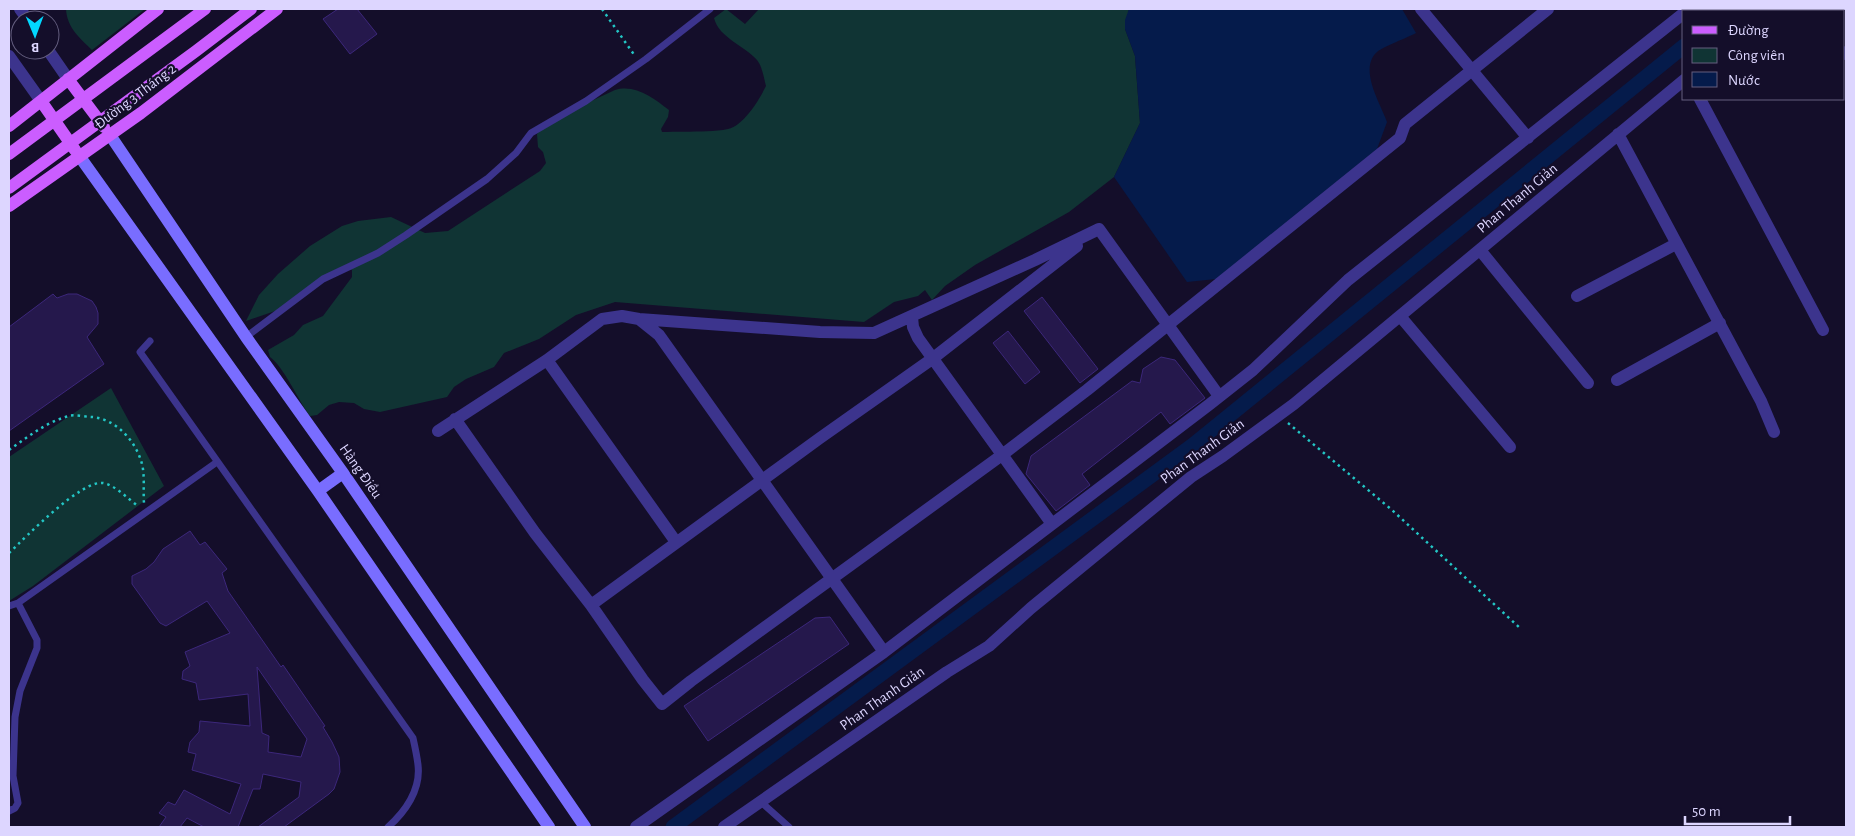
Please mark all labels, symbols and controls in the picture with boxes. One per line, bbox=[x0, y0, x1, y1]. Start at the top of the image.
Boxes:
north arrow bbox=[10, 10, 60, 60]
legend bbox=[1682, 10, 1845, 100]
text: Đường bbox=[1728, 23, 1769, 38]
text: B bbox=[31, 40, 39, 54]
text: Công viên bbox=[1728, 48, 1785, 63]
street label: Đường 3 Tháng 2 bbox=[92, 61, 179, 132]
text: Nước bbox=[1728, 73, 1760, 88]
street label: Phan Thanh Giản bbox=[1474, 161, 1560, 236]
street label: Phan Thanh Giản bbox=[1158, 416, 1247, 487]
street label: Hàng Điều bbox=[337, 441, 385, 501]
street label: Phan Thanh Giản bbox=[837, 664, 927, 733]
scale bar bbox=[1685, 794, 1790, 826]
text: 50 m bbox=[1692, 804, 1721, 819]

